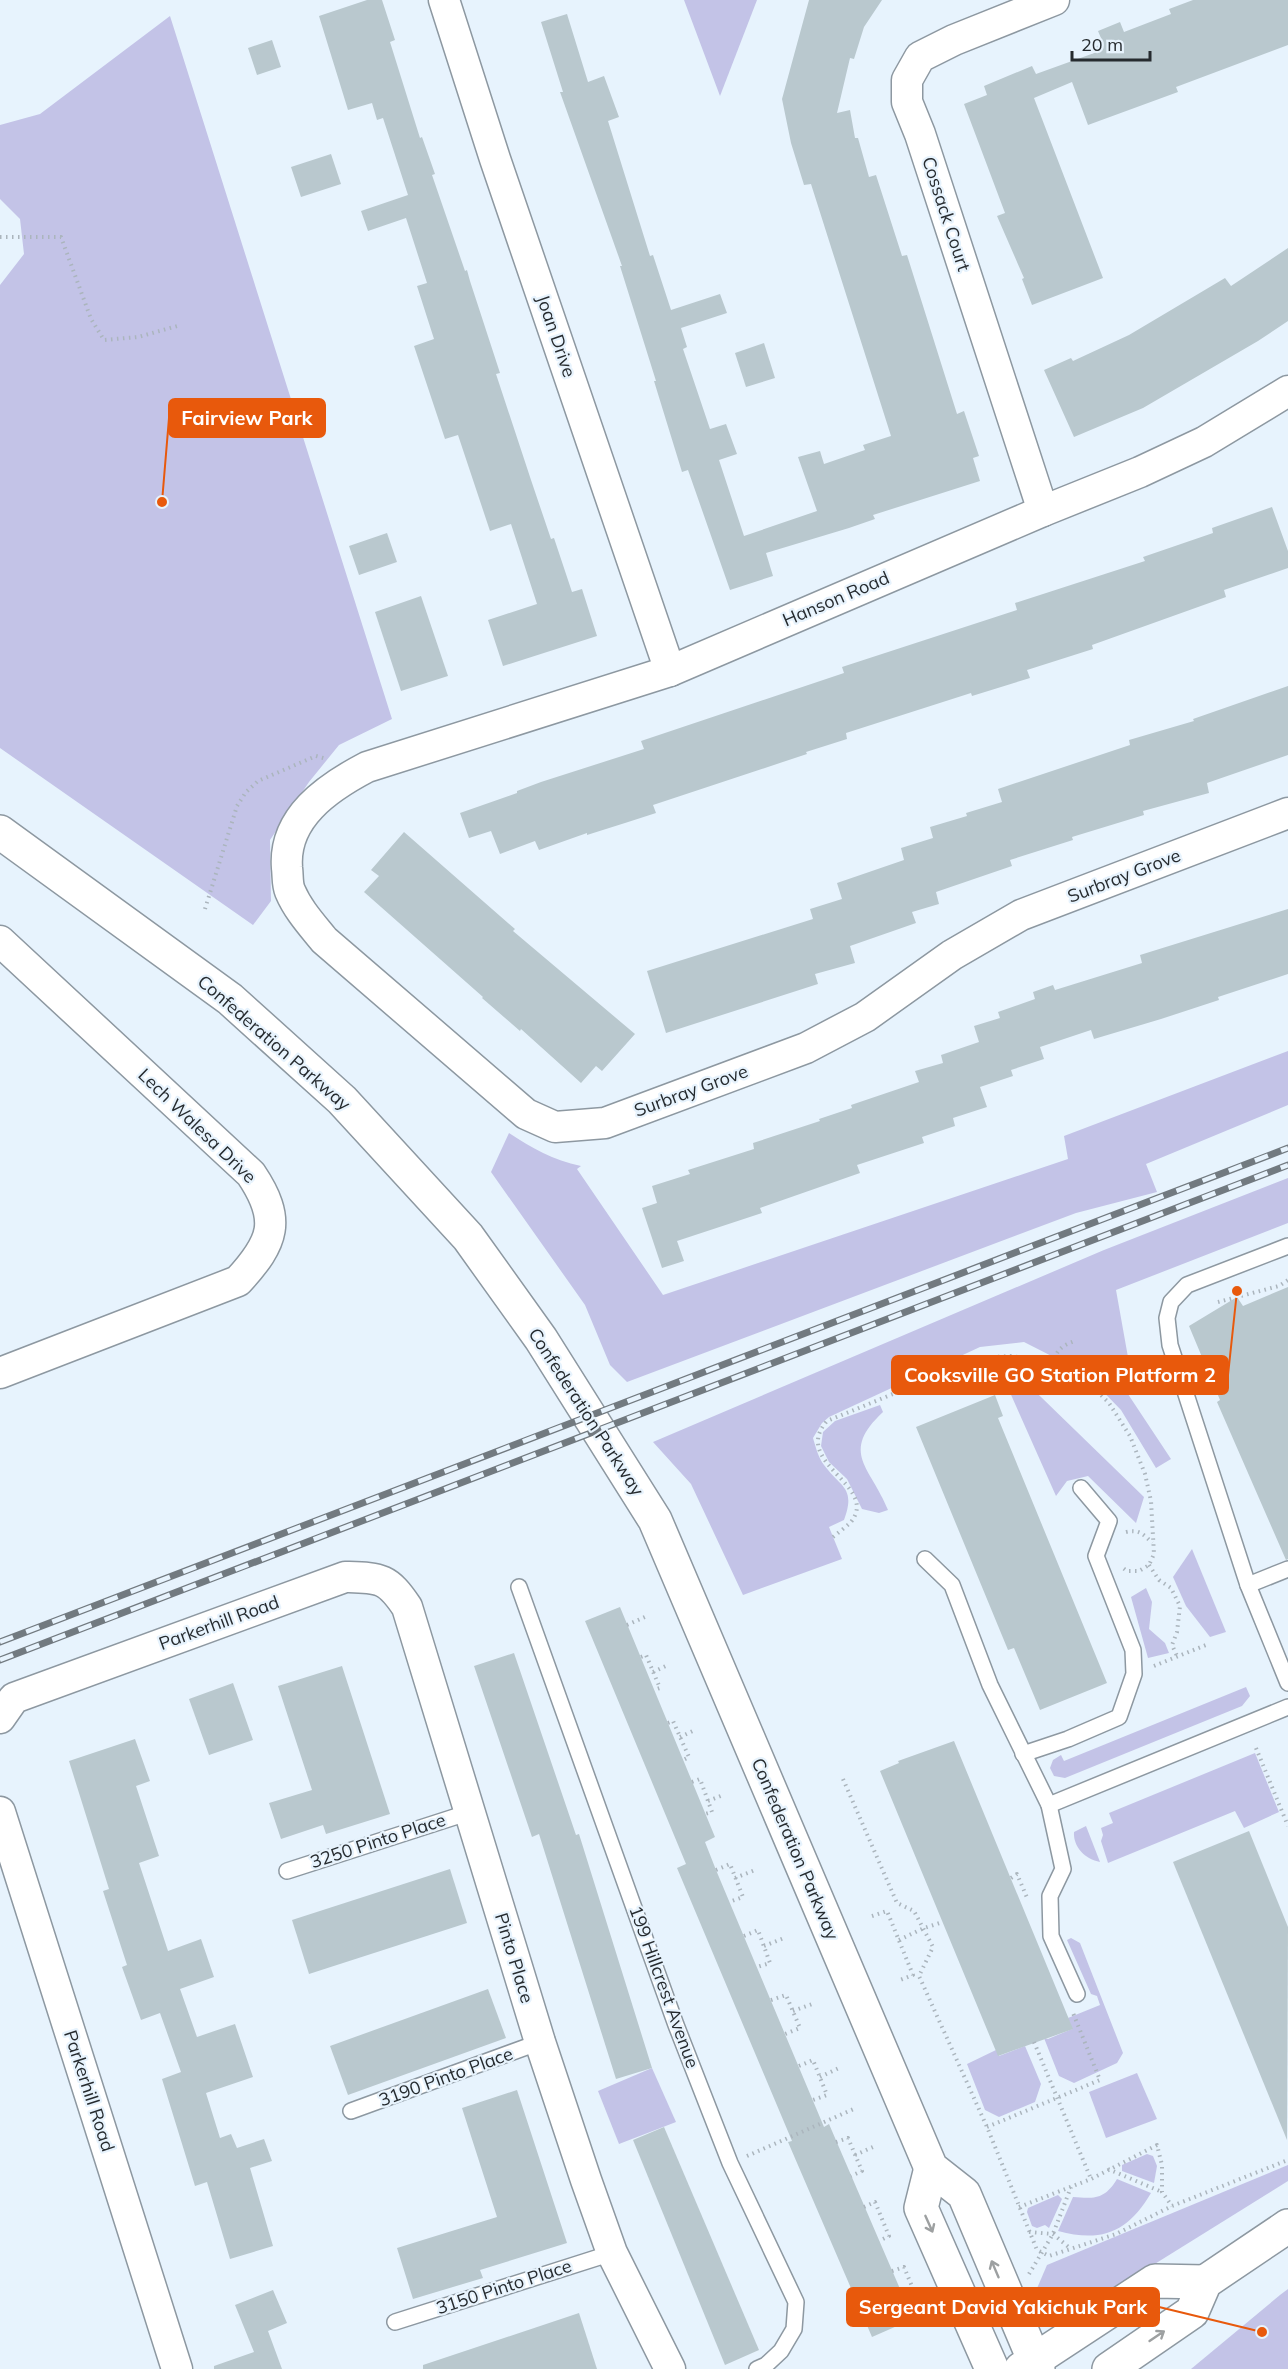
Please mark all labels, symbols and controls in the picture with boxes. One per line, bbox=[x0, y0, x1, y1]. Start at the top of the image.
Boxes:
scale bar bbox=[1072, 24, 1150, 62]
text: 20 m bbox=[1081, 33, 1123, 56]
street label: Cossack Court bbox=[917, 154, 976, 274]
street label: Joan Drive bbox=[532, 292, 581, 380]
callout: Fairview Park bbox=[169, 399, 325, 437]
text: Fairview Park bbox=[181, 405, 314, 430]
street label: Hanson Road bbox=[779, 566, 893, 631]
street label: Surbray Grove bbox=[1064, 843, 1184, 908]
street label: Confederation Parkway bbox=[193, 970, 356, 1116]
street label: Surbray Grove bbox=[631, 1059, 751, 1122]
street label: Lech Walesa Drive bbox=[133, 1063, 261, 1188]
street label: Confederation Parkway bbox=[524, 1324, 650, 1500]
callout: Cooksville GO Station Platform 2 bbox=[892, 1356, 1228, 1394]
text: Cooksville GO Station Platform 2 bbox=[904, 1362, 1216, 1387]
street label: Parkerhill Road bbox=[156, 1590, 282, 1655]
street label: Confederation Parkway bbox=[747, 1754, 844, 1944]
street label: 3250 Pinto Place bbox=[307, 1808, 448, 1873]
street label: 199 Hillcrest Avenue bbox=[624, 1902, 705, 2071]
street label: Pinto Place bbox=[490, 1910, 539, 2006]
street label: Parkerhill Road bbox=[59, 2027, 120, 2154]
street label: 3190 Pinto Place bbox=[376, 2042, 516, 2111]
one-way arrow bbox=[924, 2214, 935, 2233]
street label: 3150 Pinto Place bbox=[433, 2254, 574, 2319]
one-way arrow bbox=[989, 2260, 1001, 2278]
callout: Sergeant David Yakichuk Park bbox=[847, 2288, 1159, 2326]
text: Sergeant David Yakichuk Park bbox=[859, 2294, 1148, 2319]
one-way arrow bbox=[1149, 2330, 1165, 2342]

